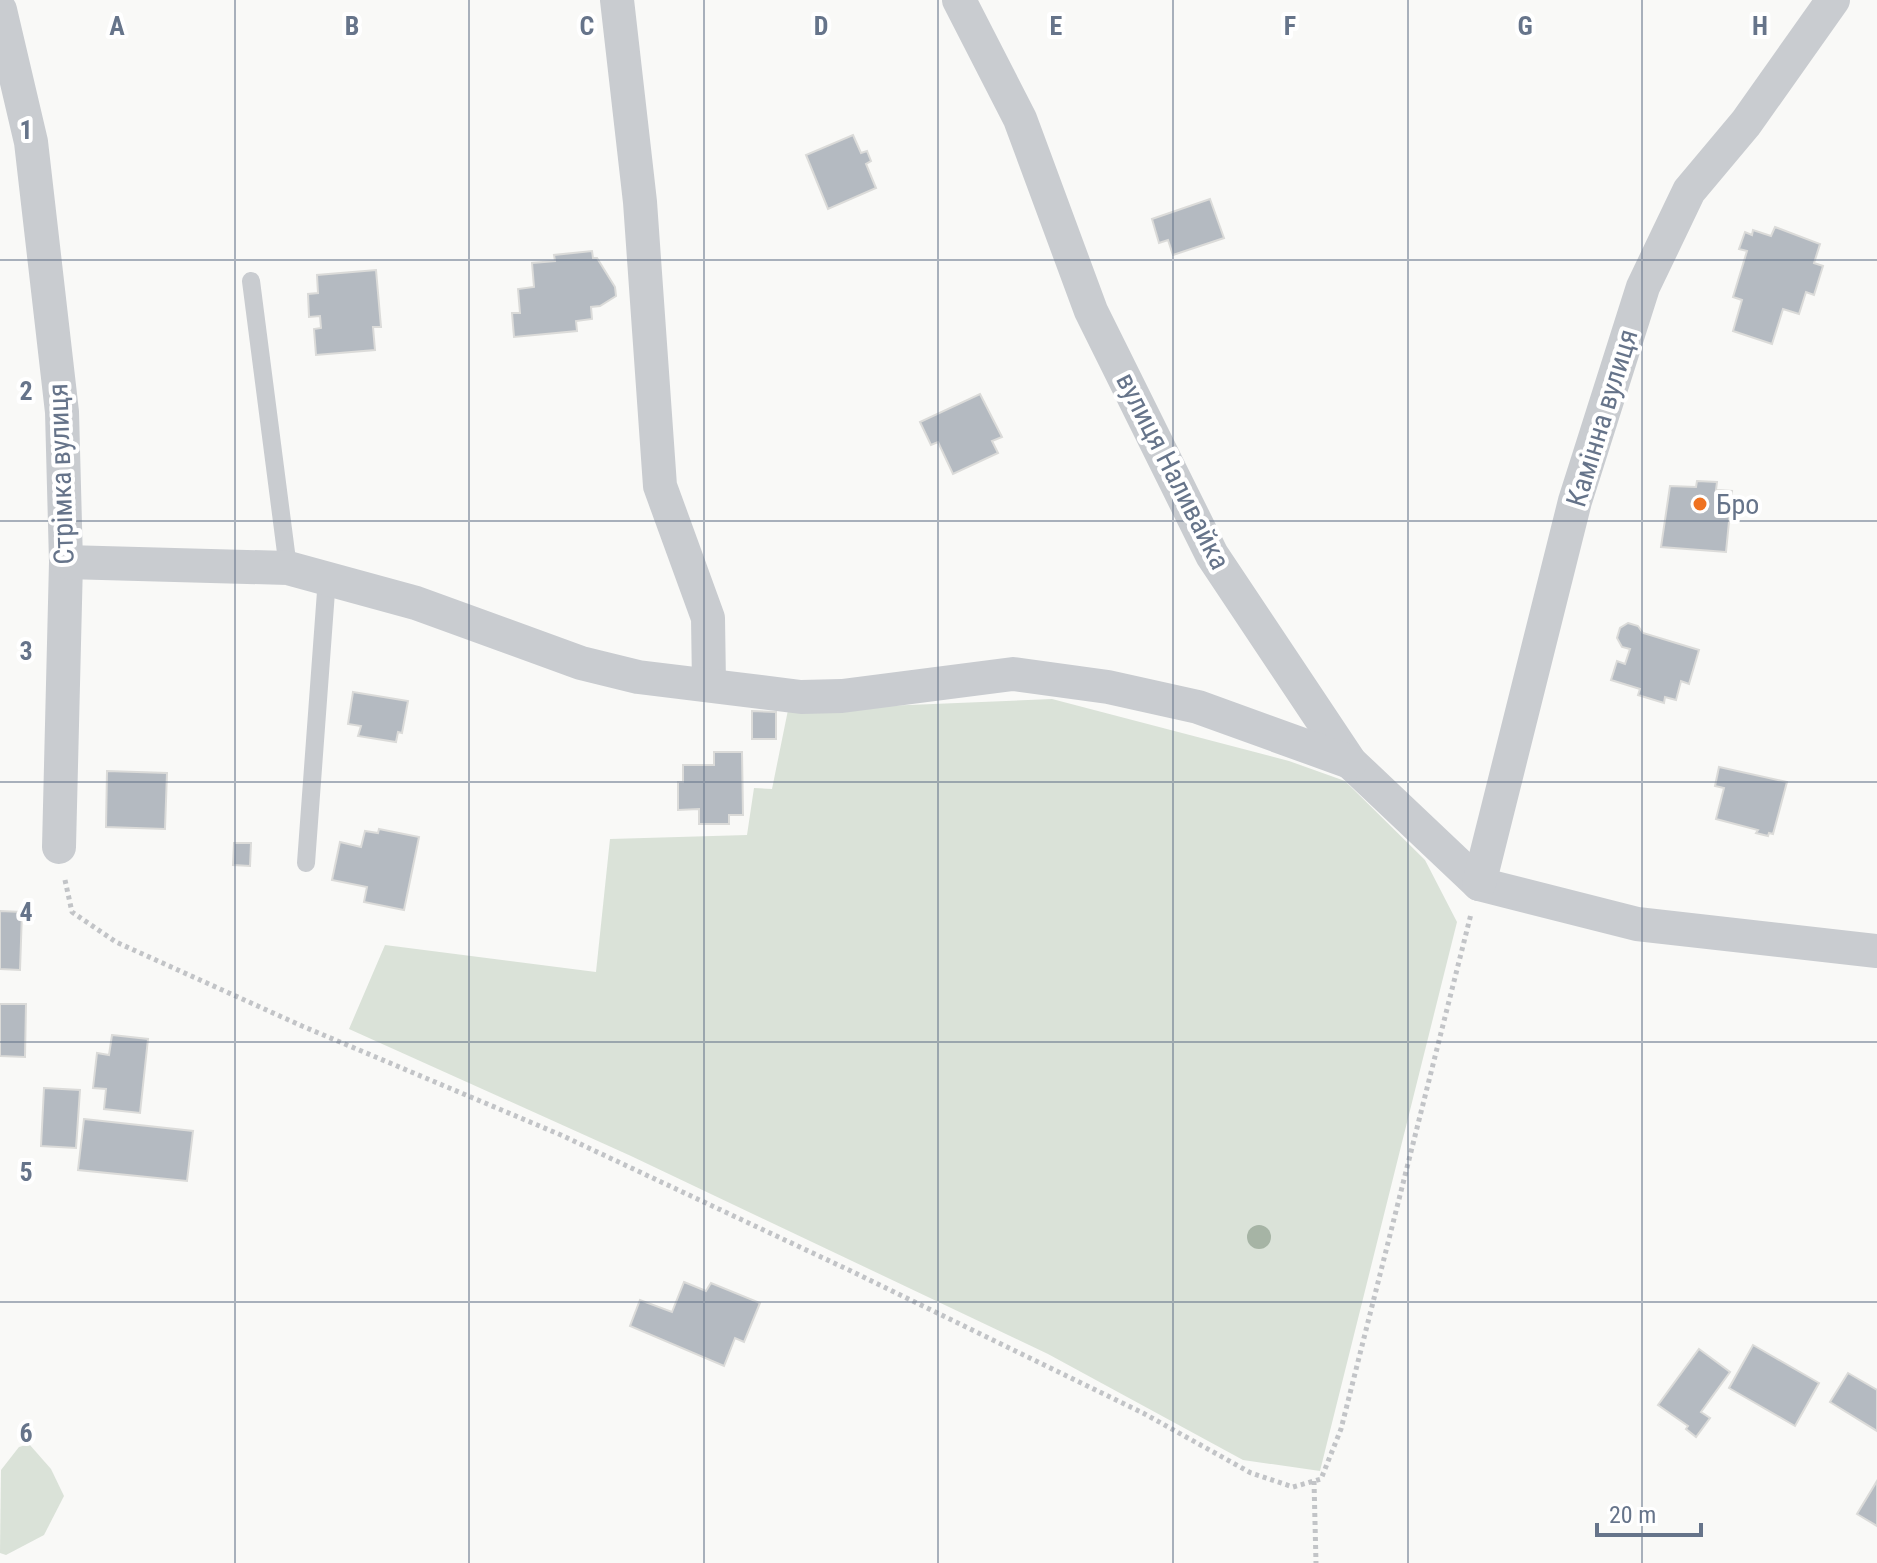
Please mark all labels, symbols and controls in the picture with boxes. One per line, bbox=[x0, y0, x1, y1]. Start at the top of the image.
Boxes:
text: A bbox=[109, 11, 125, 41]
text: B bbox=[345, 11, 359, 41]
text: C bbox=[580, 11, 595, 41]
text: D bbox=[814, 11, 828, 41]
text: E bbox=[1050, 11, 1063, 41]
text: F bbox=[1284, 11, 1296, 41]
text: G bbox=[1517, 11, 1533, 41]
text: H bbox=[1752, 11, 1768, 41]
text: 1 bbox=[19, 115, 33, 145]
street label: Камінна вулиця bbox=[1559, 325, 1645, 511]
street label: вулиця Наливайка bbox=[1109, 367, 1237, 575]
text: 2 bbox=[19, 376, 33, 406]
street label: Стрімка вулиця bbox=[41, 383, 81, 565]
place label: Бро bbox=[1716, 488, 1759, 521]
marker: Бро bbox=[1691, 495, 1709, 513]
text: 3 bbox=[19, 636, 33, 666]
text: 4 bbox=[19, 897, 33, 927]
text: 5 bbox=[19, 1157, 33, 1187]
text: 6 bbox=[19, 1418, 33, 1448]
scale bar bbox=[1597, 1487, 1701, 1537]
text: 20 m bbox=[1609, 1501, 1656, 1529]

